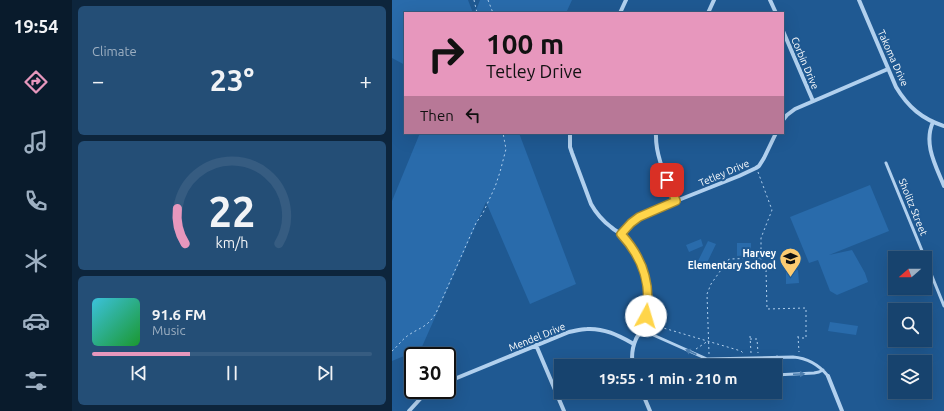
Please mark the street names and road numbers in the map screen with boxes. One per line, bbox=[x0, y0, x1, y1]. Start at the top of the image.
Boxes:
street label: Takoma Drive bbox=[876, 28, 910, 88]
street label: Corbin Drive bbox=[789, 35, 821, 91]
street label: Tetley Drive bbox=[697, 158, 751, 188]
street label: Sholitz Street bbox=[897, 177, 929, 237]
street label: Mendel Drive bbox=[507, 321, 567, 353]

